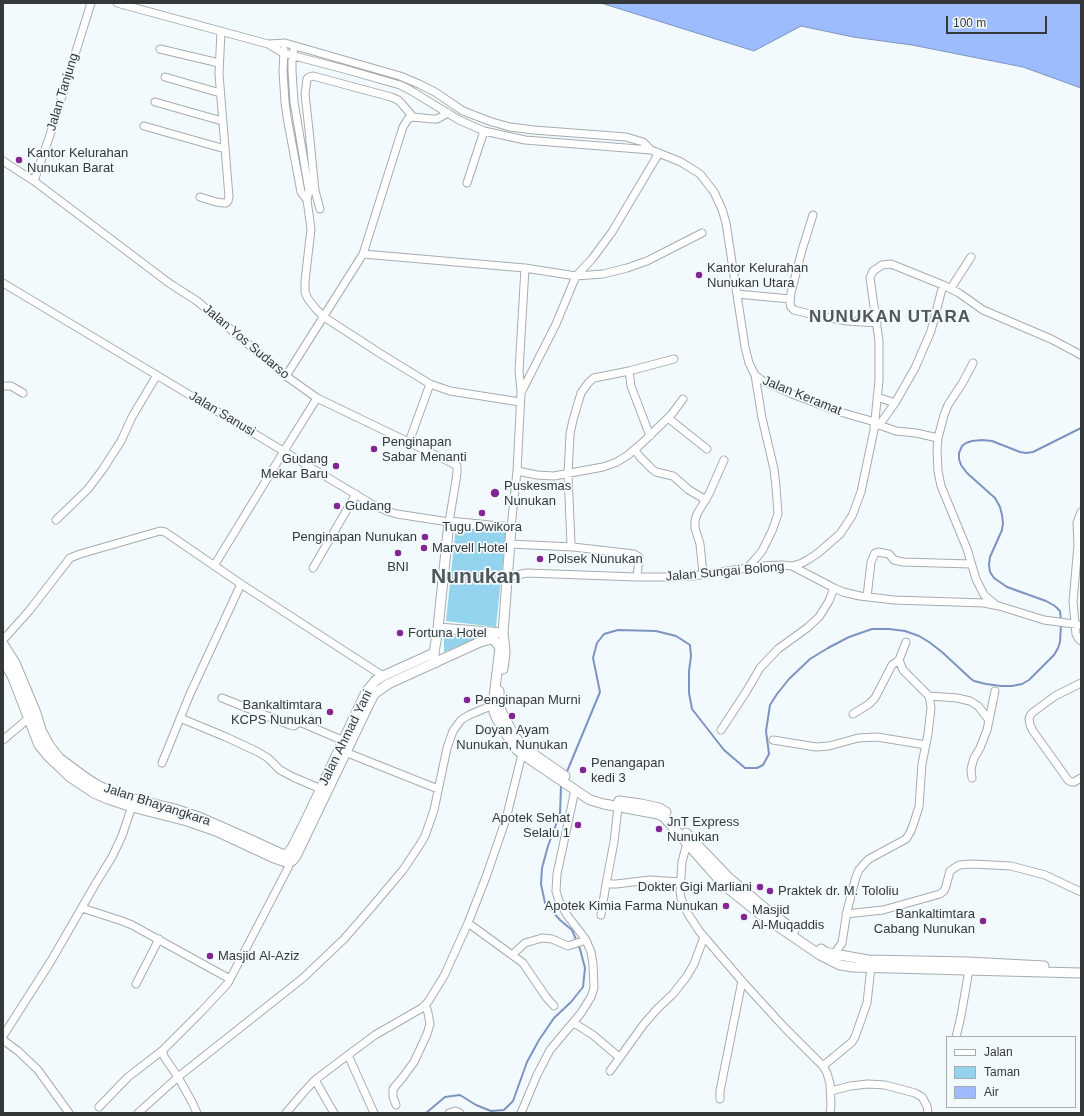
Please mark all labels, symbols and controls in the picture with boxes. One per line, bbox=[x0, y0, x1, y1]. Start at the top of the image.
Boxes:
scale bar bbox=[948, 8, 1049, 34]
text: 100 m bbox=[953, 16, 986, 30]
street label: Jalan Tanjung bbox=[44, 51, 82, 133]
place label: Kantor Kelurahan Nunukan Barat bbox=[27, 145, 128, 176]
marker: Kantor Kelurahan Nunukan Barat bbox=[14, 155, 24, 165]
place label: Kantor Kelurahan Nunukan Utara bbox=[707, 260, 808, 291]
marker: Kantor Kelurahan Nunukan Utara bbox=[694, 270, 704, 280]
street label: Jalan Yos Sudarso bbox=[200, 301, 292, 383]
district label: NUNUKAN UTARA bbox=[809, 307, 971, 327]
street label: Jalan Keramat bbox=[760, 373, 844, 419]
street label: Jalan Sanusi bbox=[186, 388, 258, 440]
place label: Penginapan Sabar Menanti bbox=[382, 434, 467, 465]
marker: Penginapan Sabar Menanti bbox=[369, 444, 379, 454]
place label: Gudang Mekar Baru bbox=[261, 451, 328, 482]
marker: Gudang Mekar Baru bbox=[331, 461, 341, 471]
place label: Puskesmas Nunukan bbox=[504, 478, 571, 509]
marker: Puskesmas Nunukan bbox=[489, 487, 501, 499]
place label: Gudang bbox=[345, 498, 391, 514]
marker: Gudang bbox=[332, 501, 342, 511]
marker: Tugu Dwikora bbox=[477, 508, 487, 518]
place label: Tugu Dwikora bbox=[442, 519, 522, 535]
place label: Penginapan Nunukan bbox=[292, 529, 417, 545]
marker: Penginapan Nunukan bbox=[420, 532, 430, 542]
place label: Marvell Hotel bbox=[432, 540, 508, 556]
marker: Marvell Hotel bbox=[419, 543, 429, 553]
marker: BNI bbox=[393, 548, 403, 558]
place label: Polsek Nunukan bbox=[548, 551, 643, 567]
marker: Polsek Nunukan bbox=[535, 554, 545, 564]
place label: BNI bbox=[387, 559, 409, 575]
street label: Jalan Sungai Bolong bbox=[665, 559, 785, 585]
district label: Nunukan bbox=[431, 564, 521, 590]
place label: Fortuna Hotel bbox=[408, 625, 487, 641]
marker: Fortuna Hotel bbox=[395, 628, 405, 638]
street label: Jalan Ahmad Yani bbox=[316, 688, 376, 788]
place label: Penginapan Murni bbox=[475, 692, 581, 708]
marker: Penginapan Murni bbox=[462, 695, 472, 705]
place label: Bankaltimtara KCPS Nunukan bbox=[231, 697, 322, 728]
marker: Bankaltimtara KCPS Nunukan bbox=[325, 707, 335, 717]
marker: Doyan Ayam Nunukan, Nunukan bbox=[507, 711, 517, 721]
place label: Doyan Ayam Nunukan, Nunukan bbox=[456, 722, 568, 753]
place label: Penangapan kedi 3 bbox=[591, 755, 665, 786]
marker: Penangapan kedi 3 bbox=[578, 765, 588, 775]
street label: Jalan Bhayangkara bbox=[102, 780, 212, 830]
place label: Apotek Sehat Selalu 1 bbox=[492, 810, 570, 841]
place label: JnT Express Nunukan bbox=[667, 814, 739, 845]
marker: Apotek Sehat Selalu 1 bbox=[573, 820, 583, 830]
marker: JnT Express Nunukan bbox=[654, 824, 664, 834]
place label: Dokter Gigi Marliani bbox=[638, 879, 752, 895]
marker: Dokter Gigi Marliani bbox=[755, 882, 765, 892]
place label: Praktek dr. M. Tololiu bbox=[778, 883, 899, 899]
marker: Praktek dr. M. Tololiu bbox=[765, 886, 775, 896]
place label: Apotek Kimia Farma Nunukan bbox=[545, 898, 718, 914]
marker: Apotek Kimia Farma Nunukan bbox=[721, 901, 731, 911]
place label: Masjid Al-Muqaddis bbox=[752, 902, 824, 933]
place label: Bankaltimtara Cabang Nunukan bbox=[874, 906, 975, 937]
marker: Masjid Al-Muqaddis bbox=[739, 912, 749, 922]
marker: Bankaltimtara Cabang Nunukan bbox=[978, 916, 988, 926]
place label: Masjid Al-Aziz bbox=[218, 948, 300, 964]
marker: Masjid Al-Aziz bbox=[205, 951, 215, 961]
legend bbox=[946, 1036, 1076, 1108]
text: Jalan bbox=[984, 1045, 1013, 1059]
text: Taman bbox=[984, 1065, 1020, 1079]
text: Air bbox=[984, 1085, 999, 1099]

